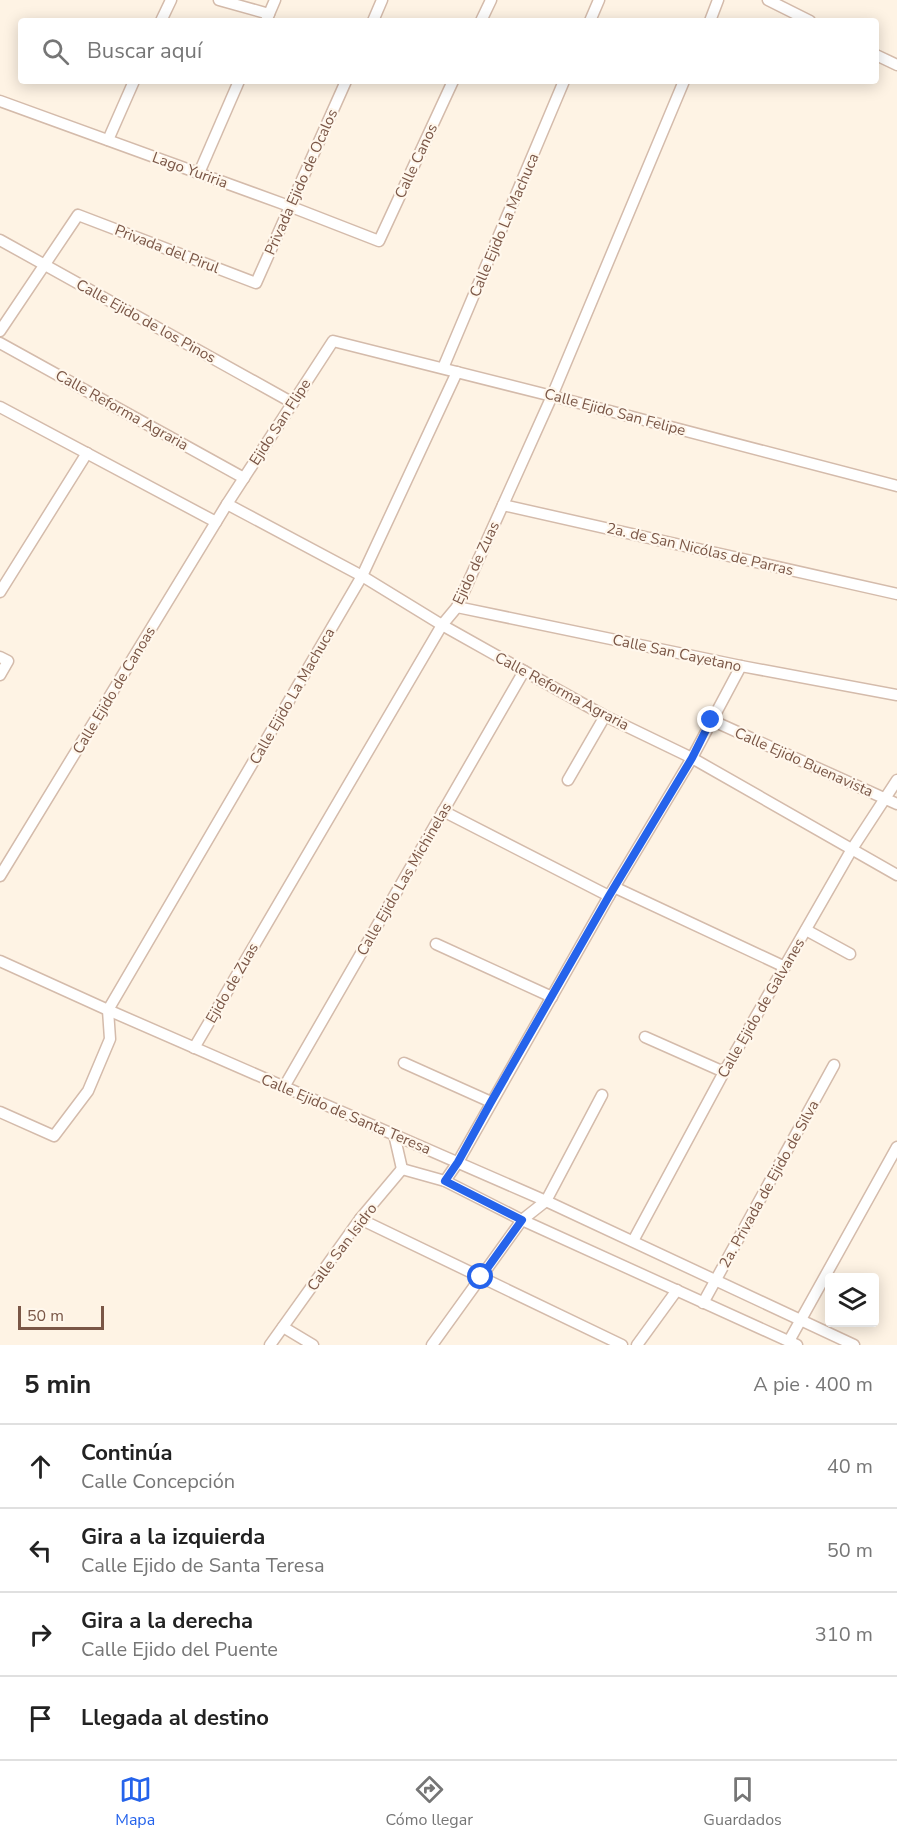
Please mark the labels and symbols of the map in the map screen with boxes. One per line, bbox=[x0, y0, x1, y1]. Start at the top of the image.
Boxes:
street label: Privada Ejido de Ocalos bbox=[260, 106, 342, 258]
street label: Calle Canos bbox=[390, 120, 442, 202]
street label: Lago Yuriria bbox=[149, 147, 231, 193]
street label: Calle Ejido La Machuca bbox=[465, 150, 543, 300]
street label: Privada del Pirul bbox=[112, 220, 223, 278]
street label: Calle Ejido de los Pinos bbox=[73, 274, 219, 368]
street label: Calle Reforma Agraria bbox=[52, 365, 192, 455]
street label: Ejido San Flipe bbox=[245, 375, 315, 469]
street label: Calle Ejido San Felipe bbox=[542, 384, 688, 440]
street label: Ejido de Zuas bbox=[448, 518, 504, 608]
street label: 2a. de San Nicólas de Parras bbox=[605, 518, 795, 580]
street label: Calle Ejido de Canoas bbox=[68, 622, 160, 758]
street label: Calle Ejido La Machuca bbox=[245, 624, 339, 768]
street label: Calle San Cayetano bbox=[611, 630, 743, 676]
street label: Calle Reforma Agraria bbox=[491, 647, 633, 735]
route end bbox=[697, 706, 723, 732]
street label: Calle Ejido Buenavista bbox=[732, 722, 876, 802]
street label: Calle Ejido Las Michinelas bbox=[352, 799, 456, 959]
street label: Calle Ejido de Galvanes bbox=[713, 935, 809, 1081]
street label: Ejido de Zuas bbox=[201, 939, 263, 1027]
street label: Calle Ejido de Santa Teresa bbox=[258, 1069, 434, 1159]
street label: 2a. Privada de Ejido de Silva bbox=[714, 1097, 824, 1271]
street label: Calle San Isidro bbox=[302, 1199, 382, 1295]
route start bbox=[467, 1263, 493, 1289]
scale bar bbox=[18, 1303, 104, 1330]

